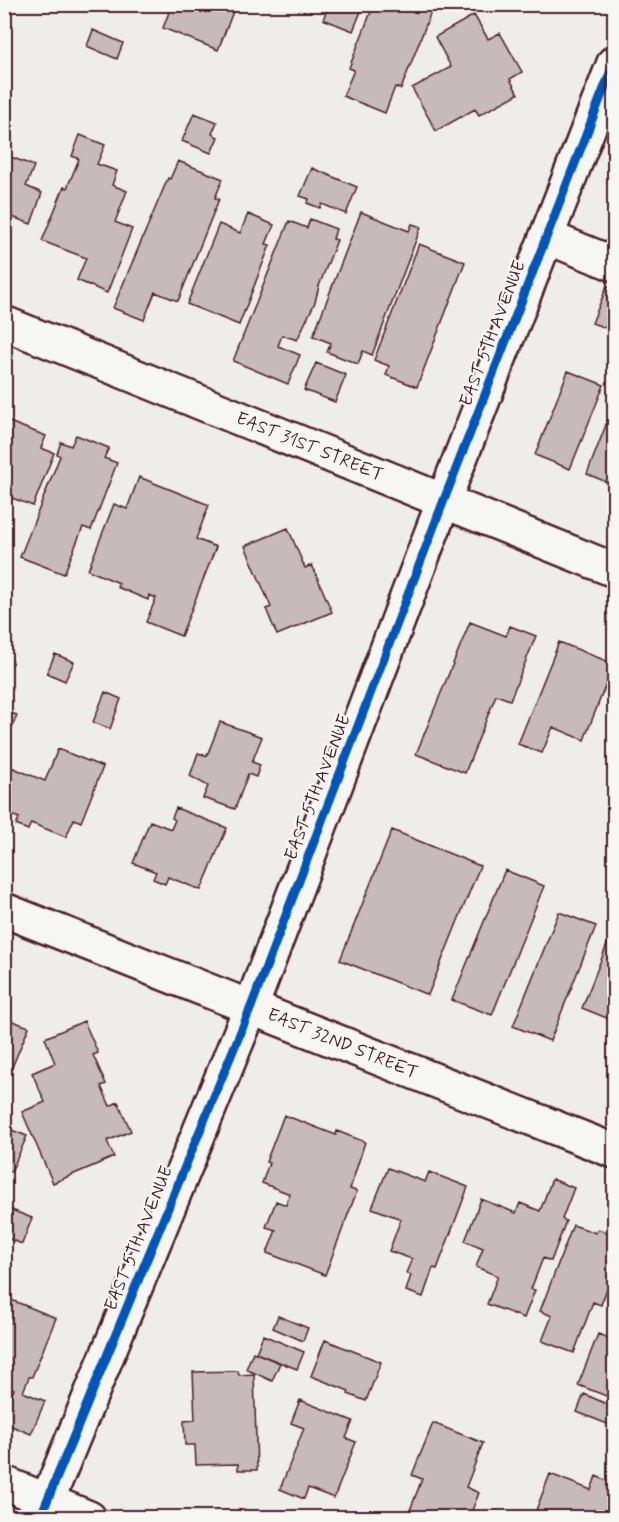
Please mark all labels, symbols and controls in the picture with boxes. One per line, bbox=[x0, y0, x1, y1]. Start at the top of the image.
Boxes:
street label: EAST 5TH AVENUE bbox=[454, 257, 532, 410]
street label: EAST 31ST STREET bbox=[232, 406, 387, 487]
street label: EAST 5TH AVENUE bbox=[279, 711, 357, 864]
street label: EAST 32ND STREET bbox=[264, 1003, 422, 1085]
street label: EAST 5TH AVENUE bbox=[99, 1162, 179, 1314]

